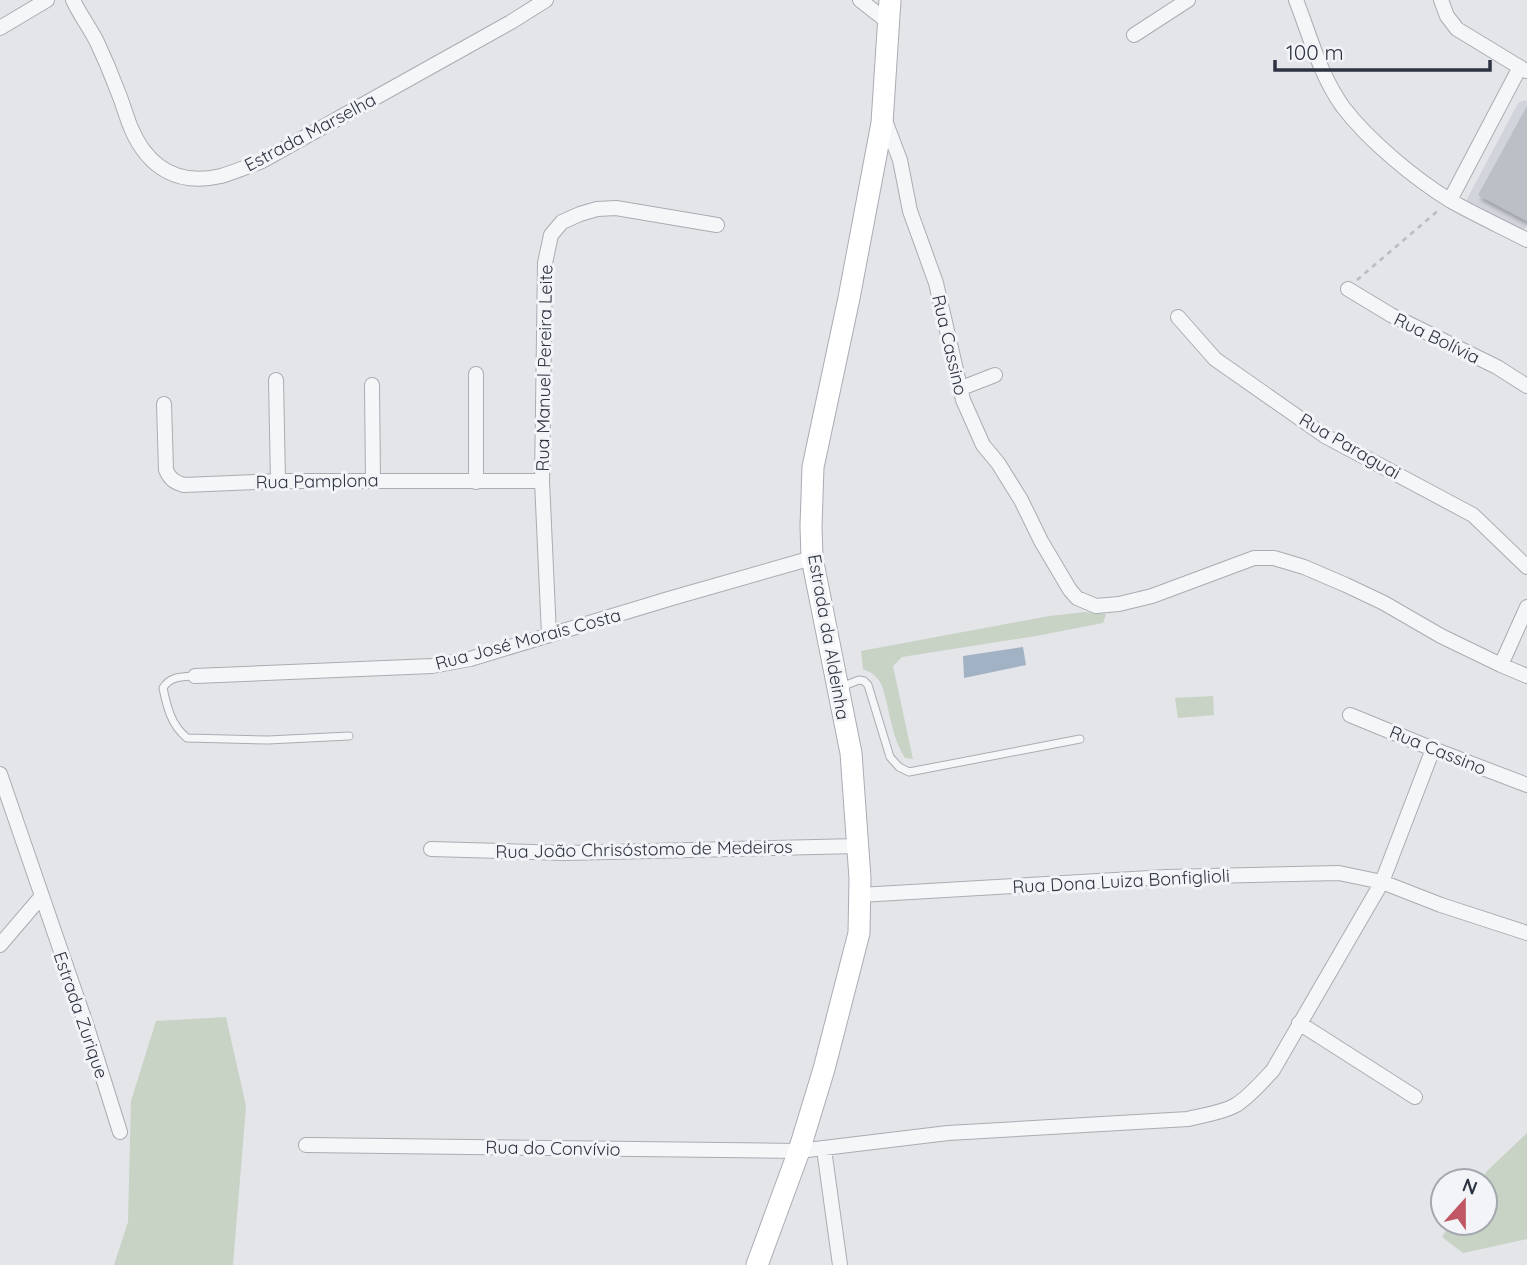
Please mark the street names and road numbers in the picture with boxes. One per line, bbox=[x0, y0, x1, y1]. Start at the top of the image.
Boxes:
street label: Estrada Marselha bbox=[240, 88, 380, 176]
street label: Rua Manuel Pereira Leite bbox=[531, 264, 557, 472]
street label: Rua Cassino bbox=[927, 292, 973, 398]
street label: Rua Bolívia bbox=[1390, 307, 1484, 369]
street label: Rua Paraguai bbox=[1295, 408, 1405, 484]
street label: Rua Pamplona bbox=[255, 468, 379, 494]
street label: Estrada da Aldeinha bbox=[803, 552, 855, 722]
street label: Rua José Morais Costa bbox=[433, 603, 623, 675]
street label: Rua Cassino bbox=[1386, 720, 1490, 780]
street label: Rua João Chrisóstomo de Medeiros bbox=[495, 835, 793, 863]
street label: Rua Dona Luiza Bonfiglioli bbox=[1012, 864, 1230, 898]
street label: Estrada Zurique bbox=[48, 948, 114, 1082]
street label: Rua do Convívio bbox=[485, 1135, 621, 1161]

